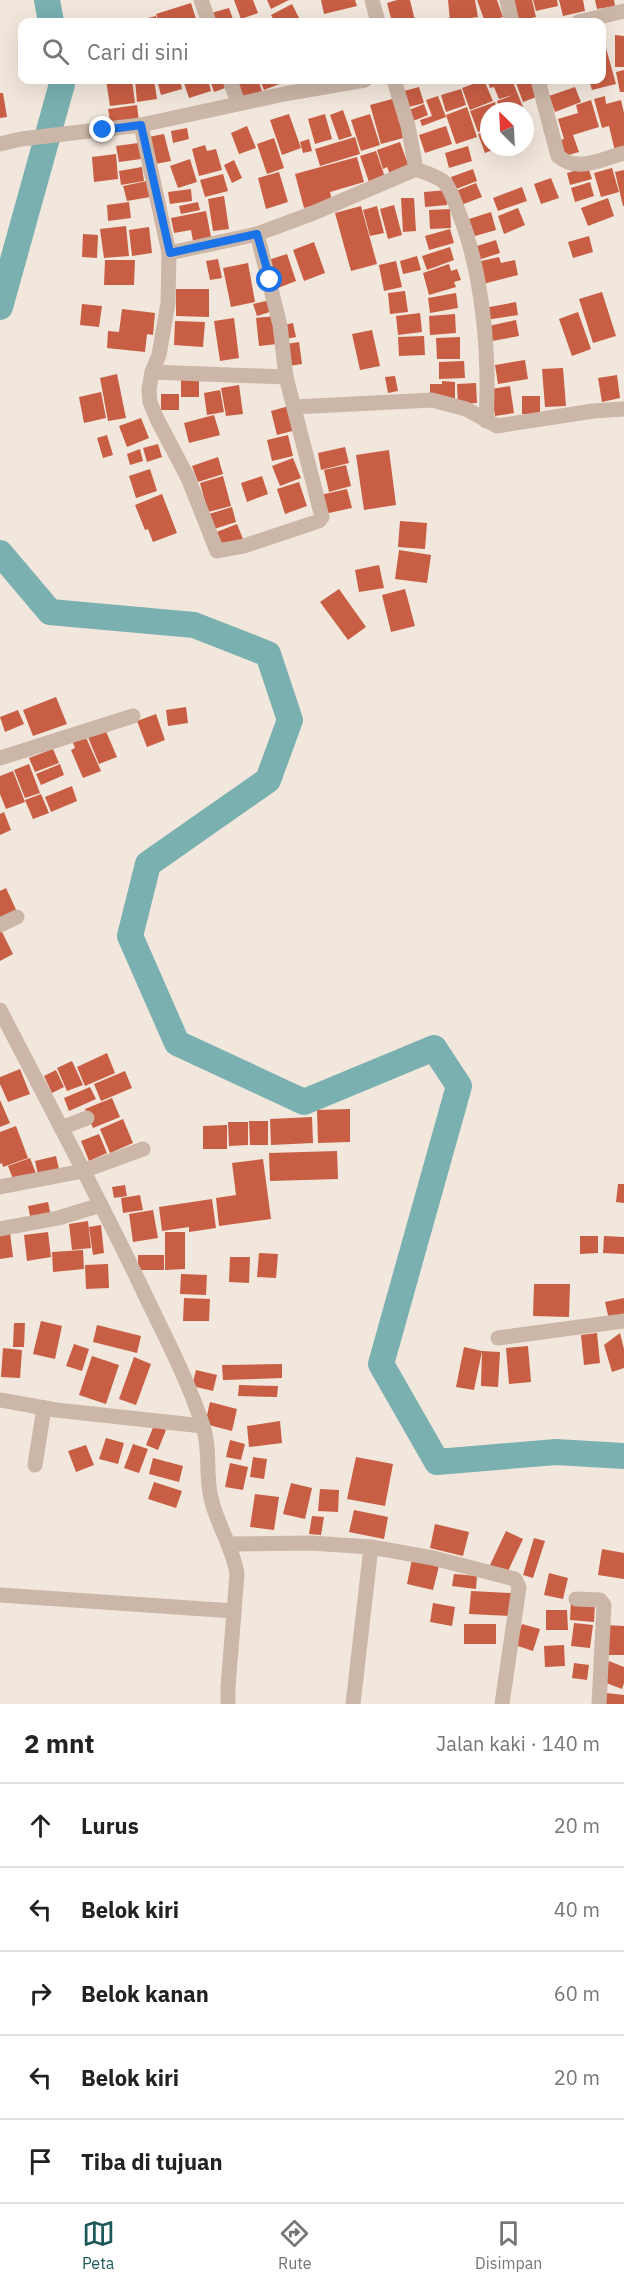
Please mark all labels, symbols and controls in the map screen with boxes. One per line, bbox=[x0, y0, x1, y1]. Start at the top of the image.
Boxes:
search box bbox=[18, 18, 606, 84]
icon: search bbox=[39, 35, 72, 68]
text: Cari di sini bbox=[87, 37, 189, 66]
north arrow bbox=[480, 102, 534, 156]
route end bbox=[89, 116, 115, 142]
route start bbox=[256, 266, 282, 292]
text: 2 mnt bbox=[24, 1726, 94, 1760]
text: Jalan kaki · 140 m bbox=[436, 1730, 600, 1757]
icon: ahead bbox=[24, 1809, 57, 1842]
text: Lurus bbox=[81, 1811, 139, 1840]
text: 20 m bbox=[554, 1812, 600, 1839]
icon: left bbox=[24, 1893, 57, 1926]
text: Belok kiri bbox=[81, 1895, 179, 1924]
text: 40 m bbox=[554, 1896, 600, 1923]
icon: right bbox=[24, 1977, 57, 2010]
text: Belok kanan bbox=[81, 1979, 209, 2008]
text: 60 m bbox=[554, 1980, 600, 2007]
icon: left bbox=[24, 2061, 57, 2094]
text: Belok kiri bbox=[81, 2063, 179, 2092]
text: 20 m bbox=[554, 2064, 600, 2091]
icon: arrive bbox=[24, 2145, 57, 2178]
text: Tiba di tujuan bbox=[81, 2147, 223, 2176]
tab: Peta bbox=[82, 2217, 115, 2273]
tab: Rute bbox=[278, 2217, 312, 2273]
tab: Disimpan bbox=[475, 2217, 542, 2273]

